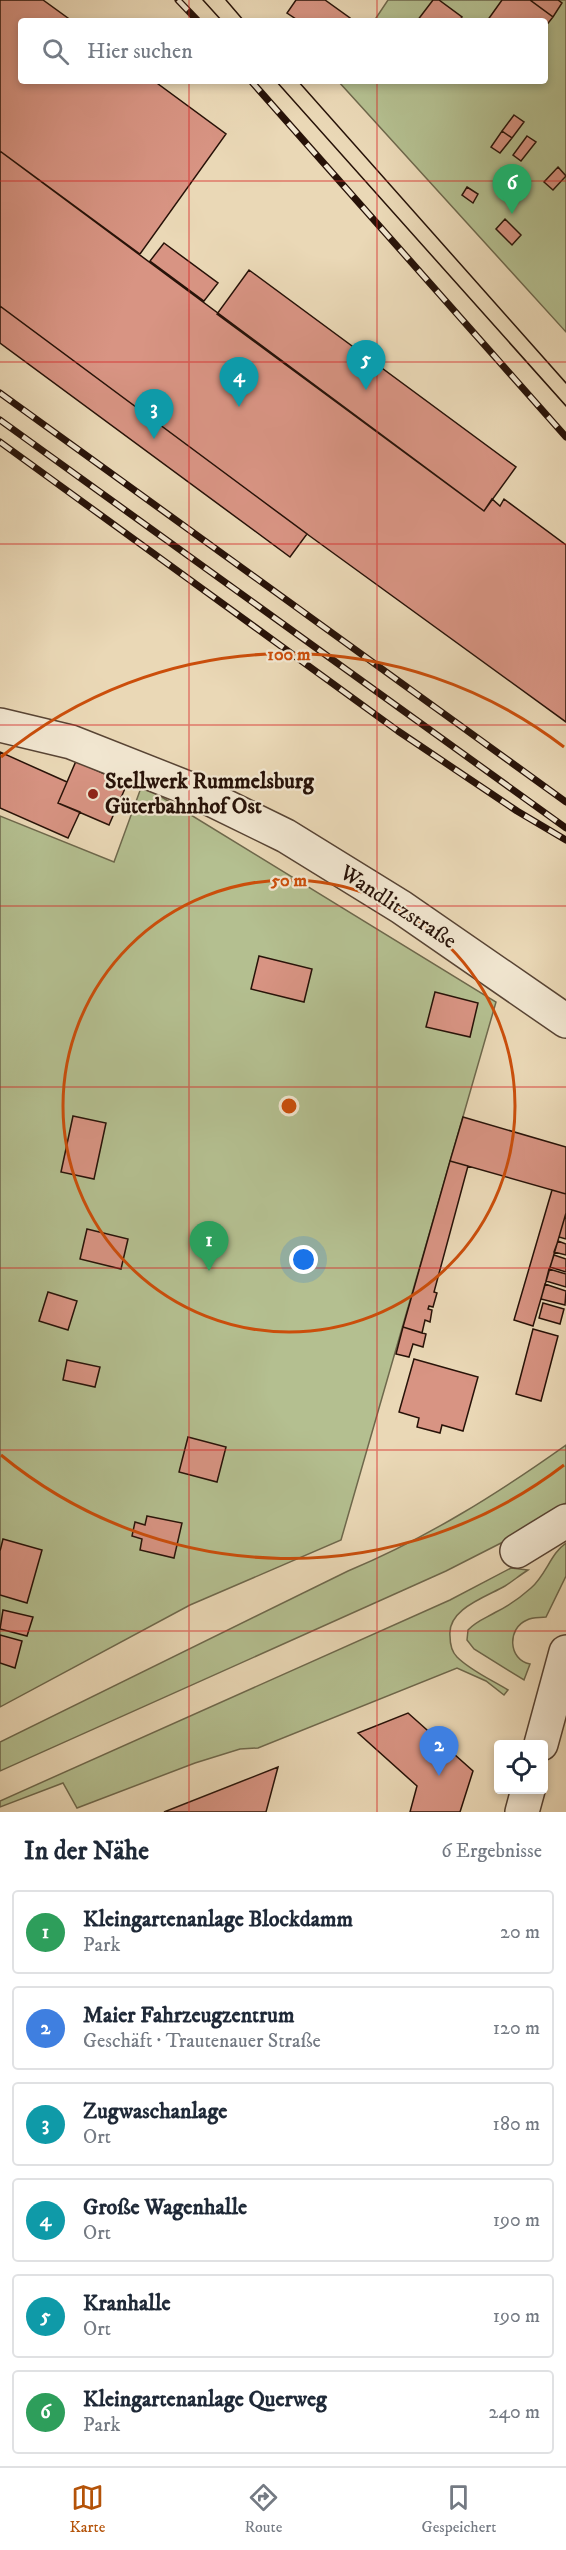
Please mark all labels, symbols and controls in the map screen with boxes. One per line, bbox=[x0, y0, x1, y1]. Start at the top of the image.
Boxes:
search box bbox=[18, 18, 548, 84]
icon: search bbox=[39, 35, 72, 68]
text: Hier suchen bbox=[87, 38, 193, 65]
pin: 6 bbox=[492, 164, 532, 214]
pin: 5 bbox=[346, 340, 386, 390]
pin: 4 bbox=[220, 358, 258, 407]
pin: 3 bbox=[134, 390, 174, 439]
text: 100 m bbox=[267, 644, 311, 666]
place label: Stellwerk Rummelsburg Güterbahnhof Ost bbox=[105, 768, 315, 820]
marker: Stellwerk Rummelsburg Güterbahnhof Ost bbox=[86, 787, 100, 801]
street label: Wandlitzstraße bbox=[334, 859, 461, 955]
text: 50 m bbox=[270, 870, 307, 892]
centre of rings bbox=[279, 1096, 299, 1116]
pin: 1 bbox=[190, 1222, 228, 1271]
your location bbox=[289, 1245, 318, 1274]
pin: 2 bbox=[420, 1726, 458, 1776]
map controls bbox=[494, 1740, 548, 1794]
button: locate bbox=[494, 1740, 548, 1794]
text: In der Nähe bbox=[24, 1835, 149, 1868]
text: 6 Ergebnisse bbox=[441, 1839, 542, 1864]
text: Kleingartenanlage Blockdamm bbox=[83, 1906, 353, 1933]
text: 1 bbox=[42, 1920, 49, 1945]
text: 20 m bbox=[500, 1920, 540, 1945]
text: Park bbox=[83, 1933, 120, 1958]
text: Maier Fahrzeugzentrum bbox=[83, 2002, 294, 2029]
text: 2 bbox=[41, 2016, 50, 2041]
text: 120 m bbox=[493, 2016, 540, 2041]
text: Geschäft · Trautenauer Straße bbox=[83, 2029, 321, 2054]
text: Zugwaschanlage bbox=[83, 2098, 227, 2125]
text: 3 bbox=[42, 2112, 49, 2137]
text: 180 m bbox=[493, 2112, 540, 2137]
text: Ort bbox=[83, 2125, 111, 2150]
text: Große Wagenhalle bbox=[83, 2194, 247, 2221]
text: 4 bbox=[40, 2208, 51, 2233]
text: 190 m bbox=[493, 2208, 540, 2233]
text: Ort bbox=[83, 2221, 111, 2246]
text: Kranhalle bbox=[83, 2290, 171, 2317]
text: 5 bbox=[41, 2304, 50, 2329]
text: 190 m bbox=[493, 2304, 540, 2329]
text: Ort bbox=[83, 2317, 111, 2342]
text: Kleingartenanlage Querweg bbox=[83, 2386, 327, 2413]
text: 6 bbox=[40, 2400, 51, 2425]
text: 240 m bbox=[489, 2400, 540, 2425]
text: Park bbox=[83, 2413, 120, 2438]
tab: Karte bbox=[70, 2481, 105, 2537]
tab: Route bbox=[245, 2481, 282, 2537]
tab: Gespeichert bbox=[422, 2481, 496, 2537]

